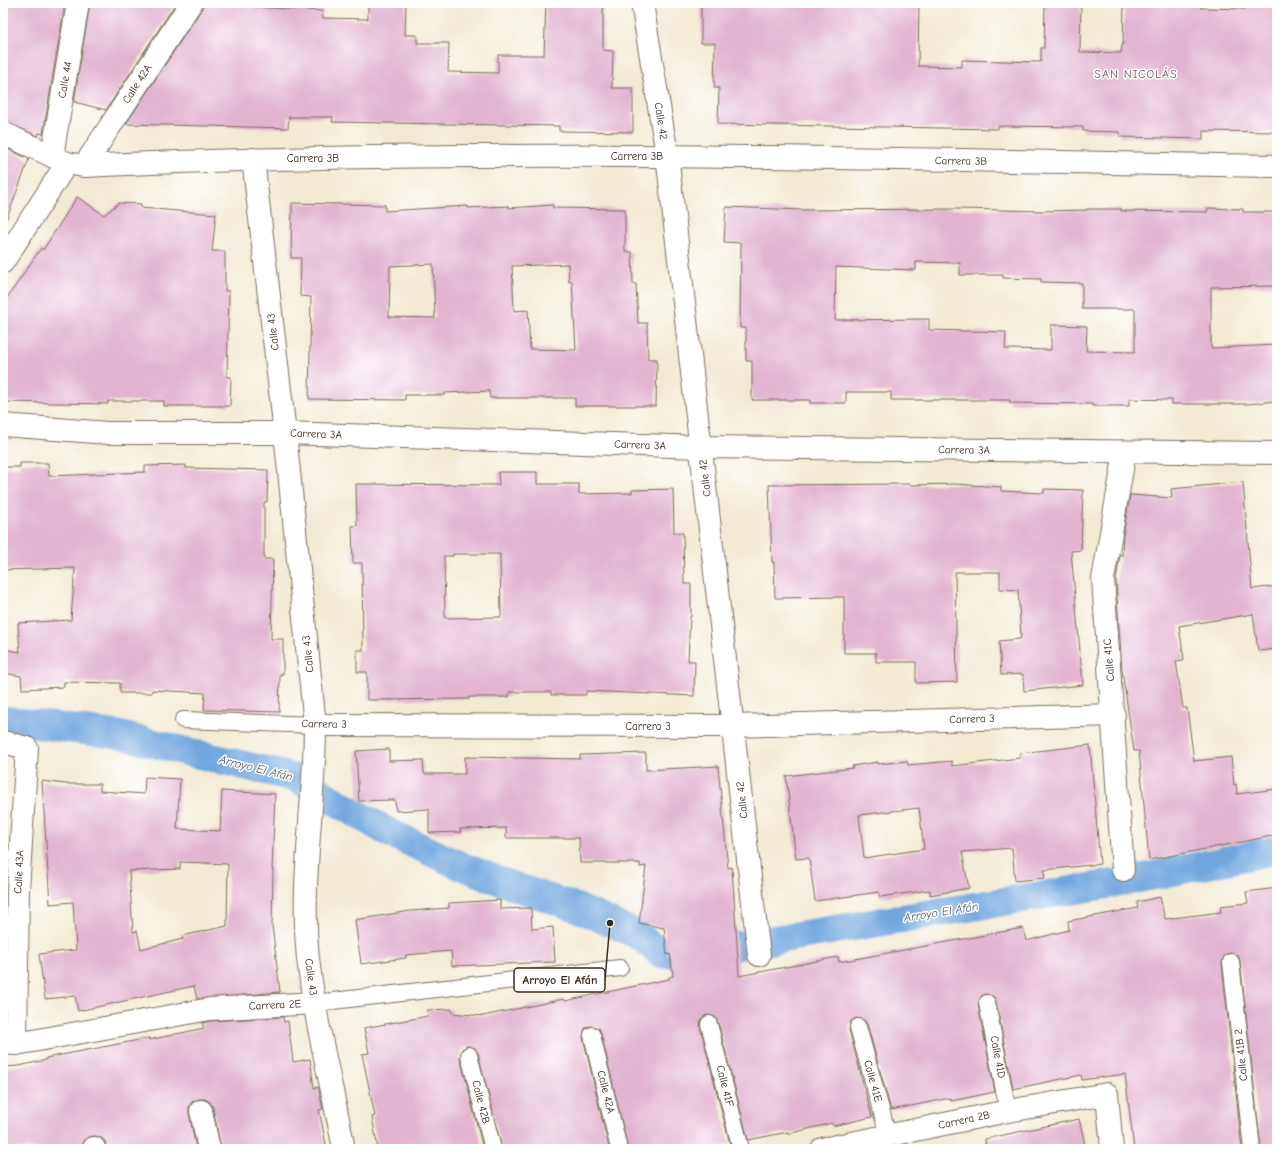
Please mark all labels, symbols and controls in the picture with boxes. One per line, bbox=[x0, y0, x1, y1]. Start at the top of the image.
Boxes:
street label: Calle 44 bbox=[55, 61, 75, 99]
street label: Calle 42A bbox=[120, 62, 155, 106]
district label: SAN NICOLÁS bbox=[1094, 67, 1178, 81]
street label: Calle 42 bbox=[652, 101, 670, 141]
street label: Carrera 3B bbox=[611, 150, 663, 163]
street label: Carrera 3B bbox=[287, 152, 339, 165]
street label: Carrera 3B bbox=[935, 154, 987, 168]
street label: Calle 43 bbox=[264, 313, 282, 351]
street label: Carrera 3A bbox=[290, 427, 343, 441]
street label: Carrera 3A bbox=[614, 438, 667, 452]
street label: Carrera 3A bbox=[938, 443, 991, 457]
street label: Calle 42 bbox=[696, 458, 714, 497]
street label: Calle 43 bbox=[300, 635, 316, 673]
street label: Calle 41C bbox=[1101, 638, 1117, 682]
street label: Carrera 3 bbox=[949, 712, 995, 726]
street label: Carrera 3 bbox=[301, 717, 347, 731]
street label: Carrera 3 bbox=[625, 720, 671, 733]
water label: Arroyo El Afán bbox=[217, 752, 294, 784]
street label: Calle 42 bbox=[734, 780, 750, 819]
street label: Calle 43A bbox=[11, 849, 27, 894]
water label: Arroyo El Afán bbox=[902, 899, 980, 925]
street label: Calle 43 bbox=[302, 958, 320, 996]
callout: Arroyo El Afán bbox=[514, 968, 605, 992]
text: Arroyo El Afán bbox=[523, 973, 597, 987]
street label: Carrera 2E bbox=[249, 997, 302, 1013]
street label: Calle 41B 2 bbox=[1232, 1028, 1250, 1082]
street label: Calle 41D bbox=[988, 1035, 1009, 1079]
street label: Calle 41E bbox=[861, 1059, 885, 1104]
street label: Calle 41F bbox=[714, 1064, 737, 1109]
street label: Calle 42A bbox=[594, 1069, 618, 1115]
street label: Calle 42B bbox=[469, 1079, 493, 1125]
street label: Carrera 2B bbox=[937, 1108, 991, 1132]

